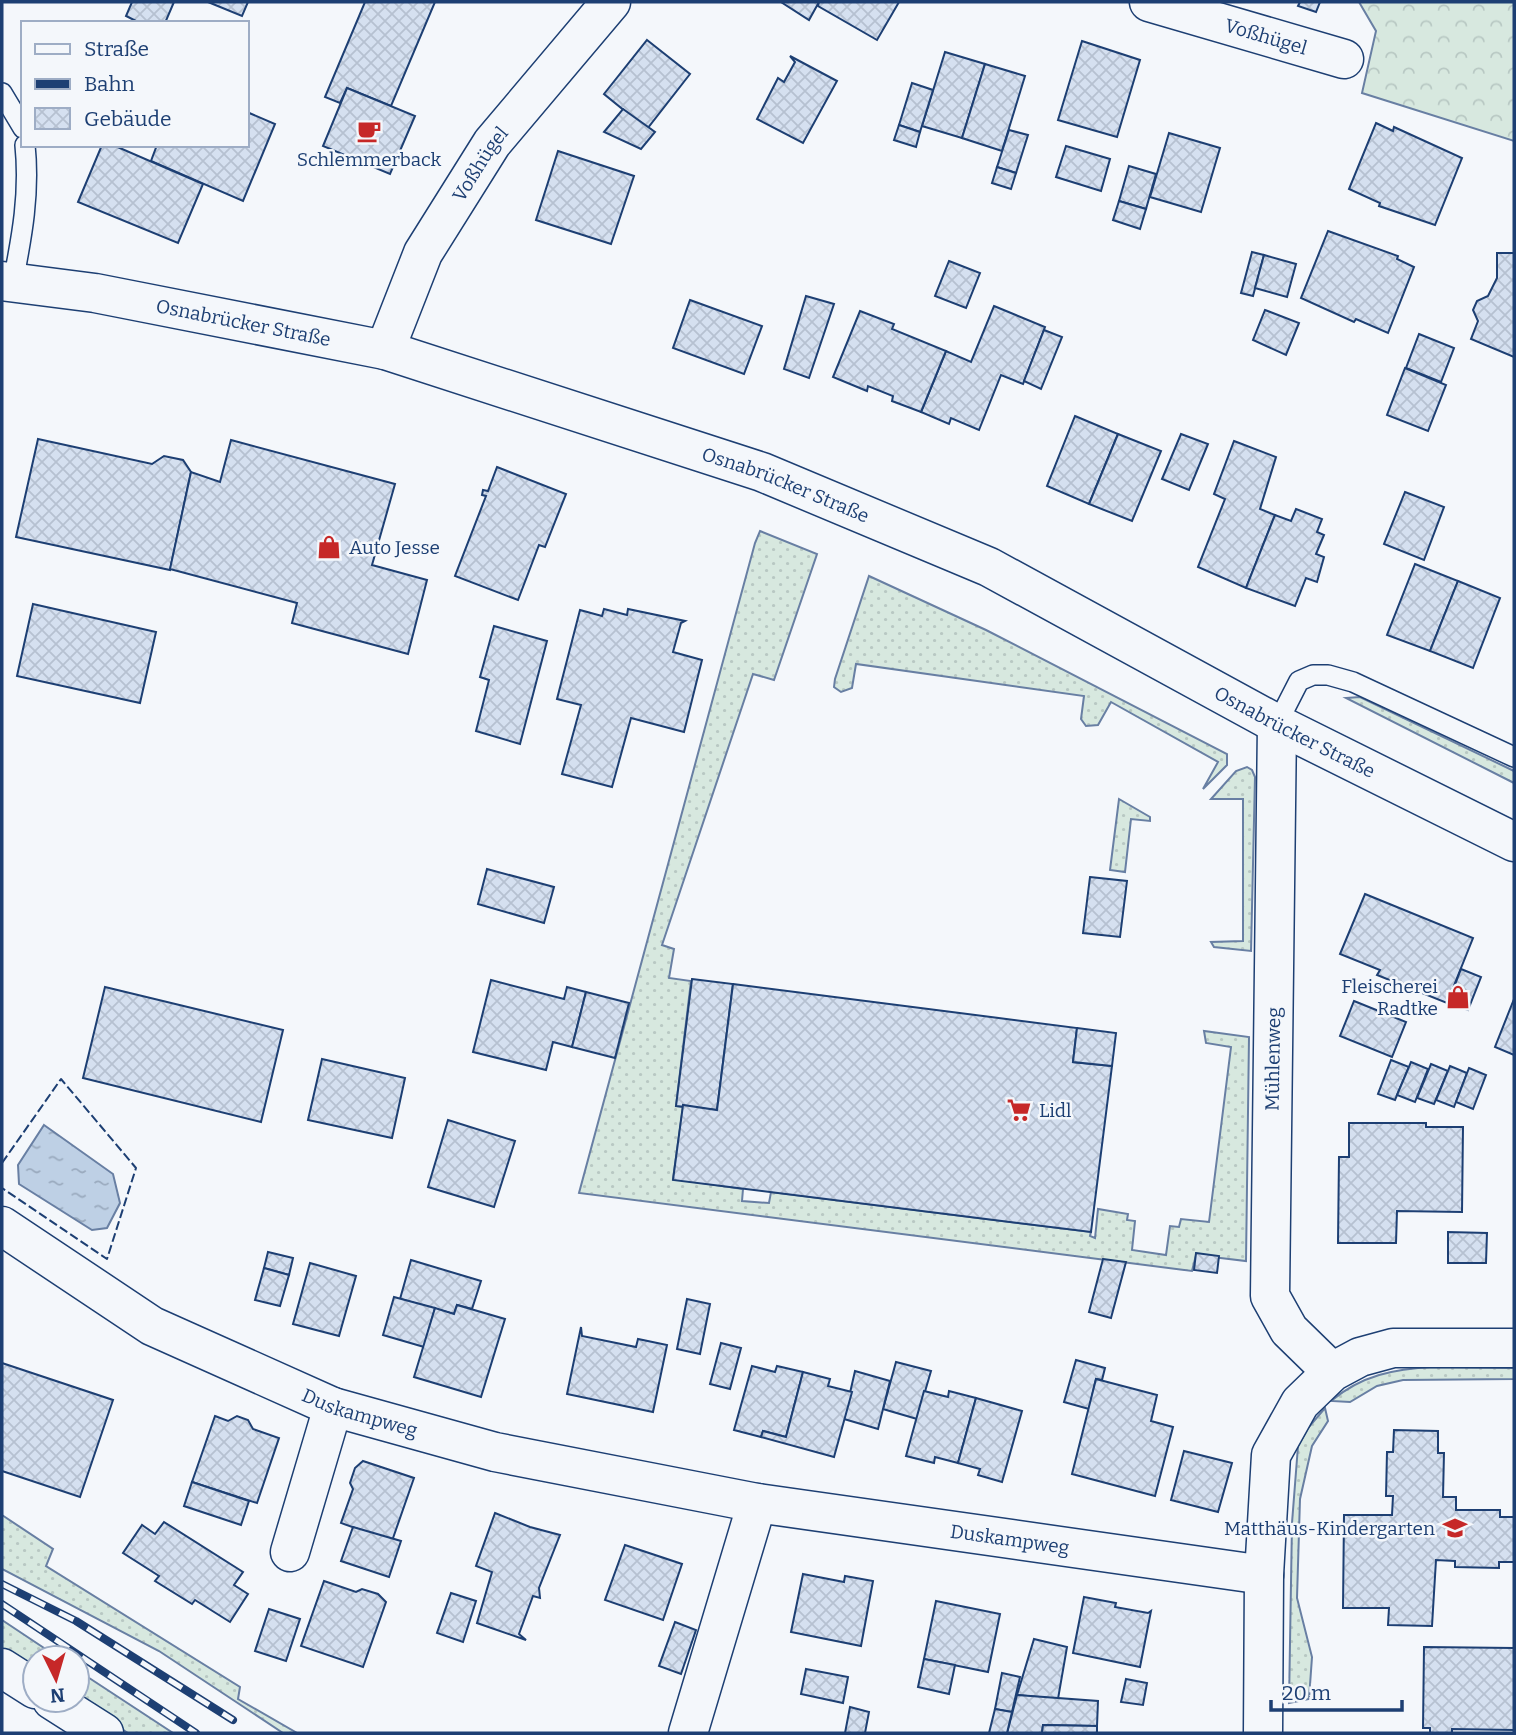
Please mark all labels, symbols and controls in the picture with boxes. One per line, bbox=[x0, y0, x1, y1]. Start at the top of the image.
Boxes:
street label: Voßhügel bbox=[1222, 13, 1310, 59]
legend bbox=[21, 21, 248, 147]
text: Straße bbox=[84, 36, 149, 62]
text: Bahn bbox=[84, 71, 135, 97]
text: Gebäude bbox=[84, 106, 172, 132]
cafe icon: Schlemmerback bbox=[355, 117, 383, 145]
street label: Voßhügel bbox=[447, 122, 513, 205]
place label: Schlemmerback bbox=[297, 148, 441, 171]
street label: Osnabrücker Straße bbox=[154, 294, 333, 351]
street label: Osnabrücker Straße bbox=[699, 442, 873, 527]
shop icon: Auto Jesse bbox=[315, 533, 343, 561]
place label: Auto Jesse bbox=[349, 536, 440, 559]
street label: Osnabrücker Straße bbox=[1210, 681, 1379, 783]
place label: Fleischerei Radtke bbox=[1341, 975, 1438, 1020]
shop icon: Fleischerei Radtke bbox=[1444, 983, 1472, 1011]
street label: Mühlenweg bbox=[1261, 1007, 1285, 1111]
supermarket icon: Lidl bbox=[1005, 1096, 1033, 1124]
place label: Lidl bbox=[1039, 1099, 1072, 1122]
street label: Duskampweg bbox=[299, 1383, 421, 1442]
school or university icon: Matthäus-Kindergarten bbox=[1441, 1514, 1469, 1542]
place label: Matthäus-Kindergarten bbox=[1224, 1517, 1435, 1540]
street label: Duskampweg bbox=[949, 1519, 1071, 1559]
north arrow bbox=[21, 1644, 91, 1714]
scale bar bbox=[1271, 1668, 1402, 1712]
text: 20 m bbox=[1282, 1680, 1331, 1706]
text: N bbox=[49, 1683, 66, 1708]

